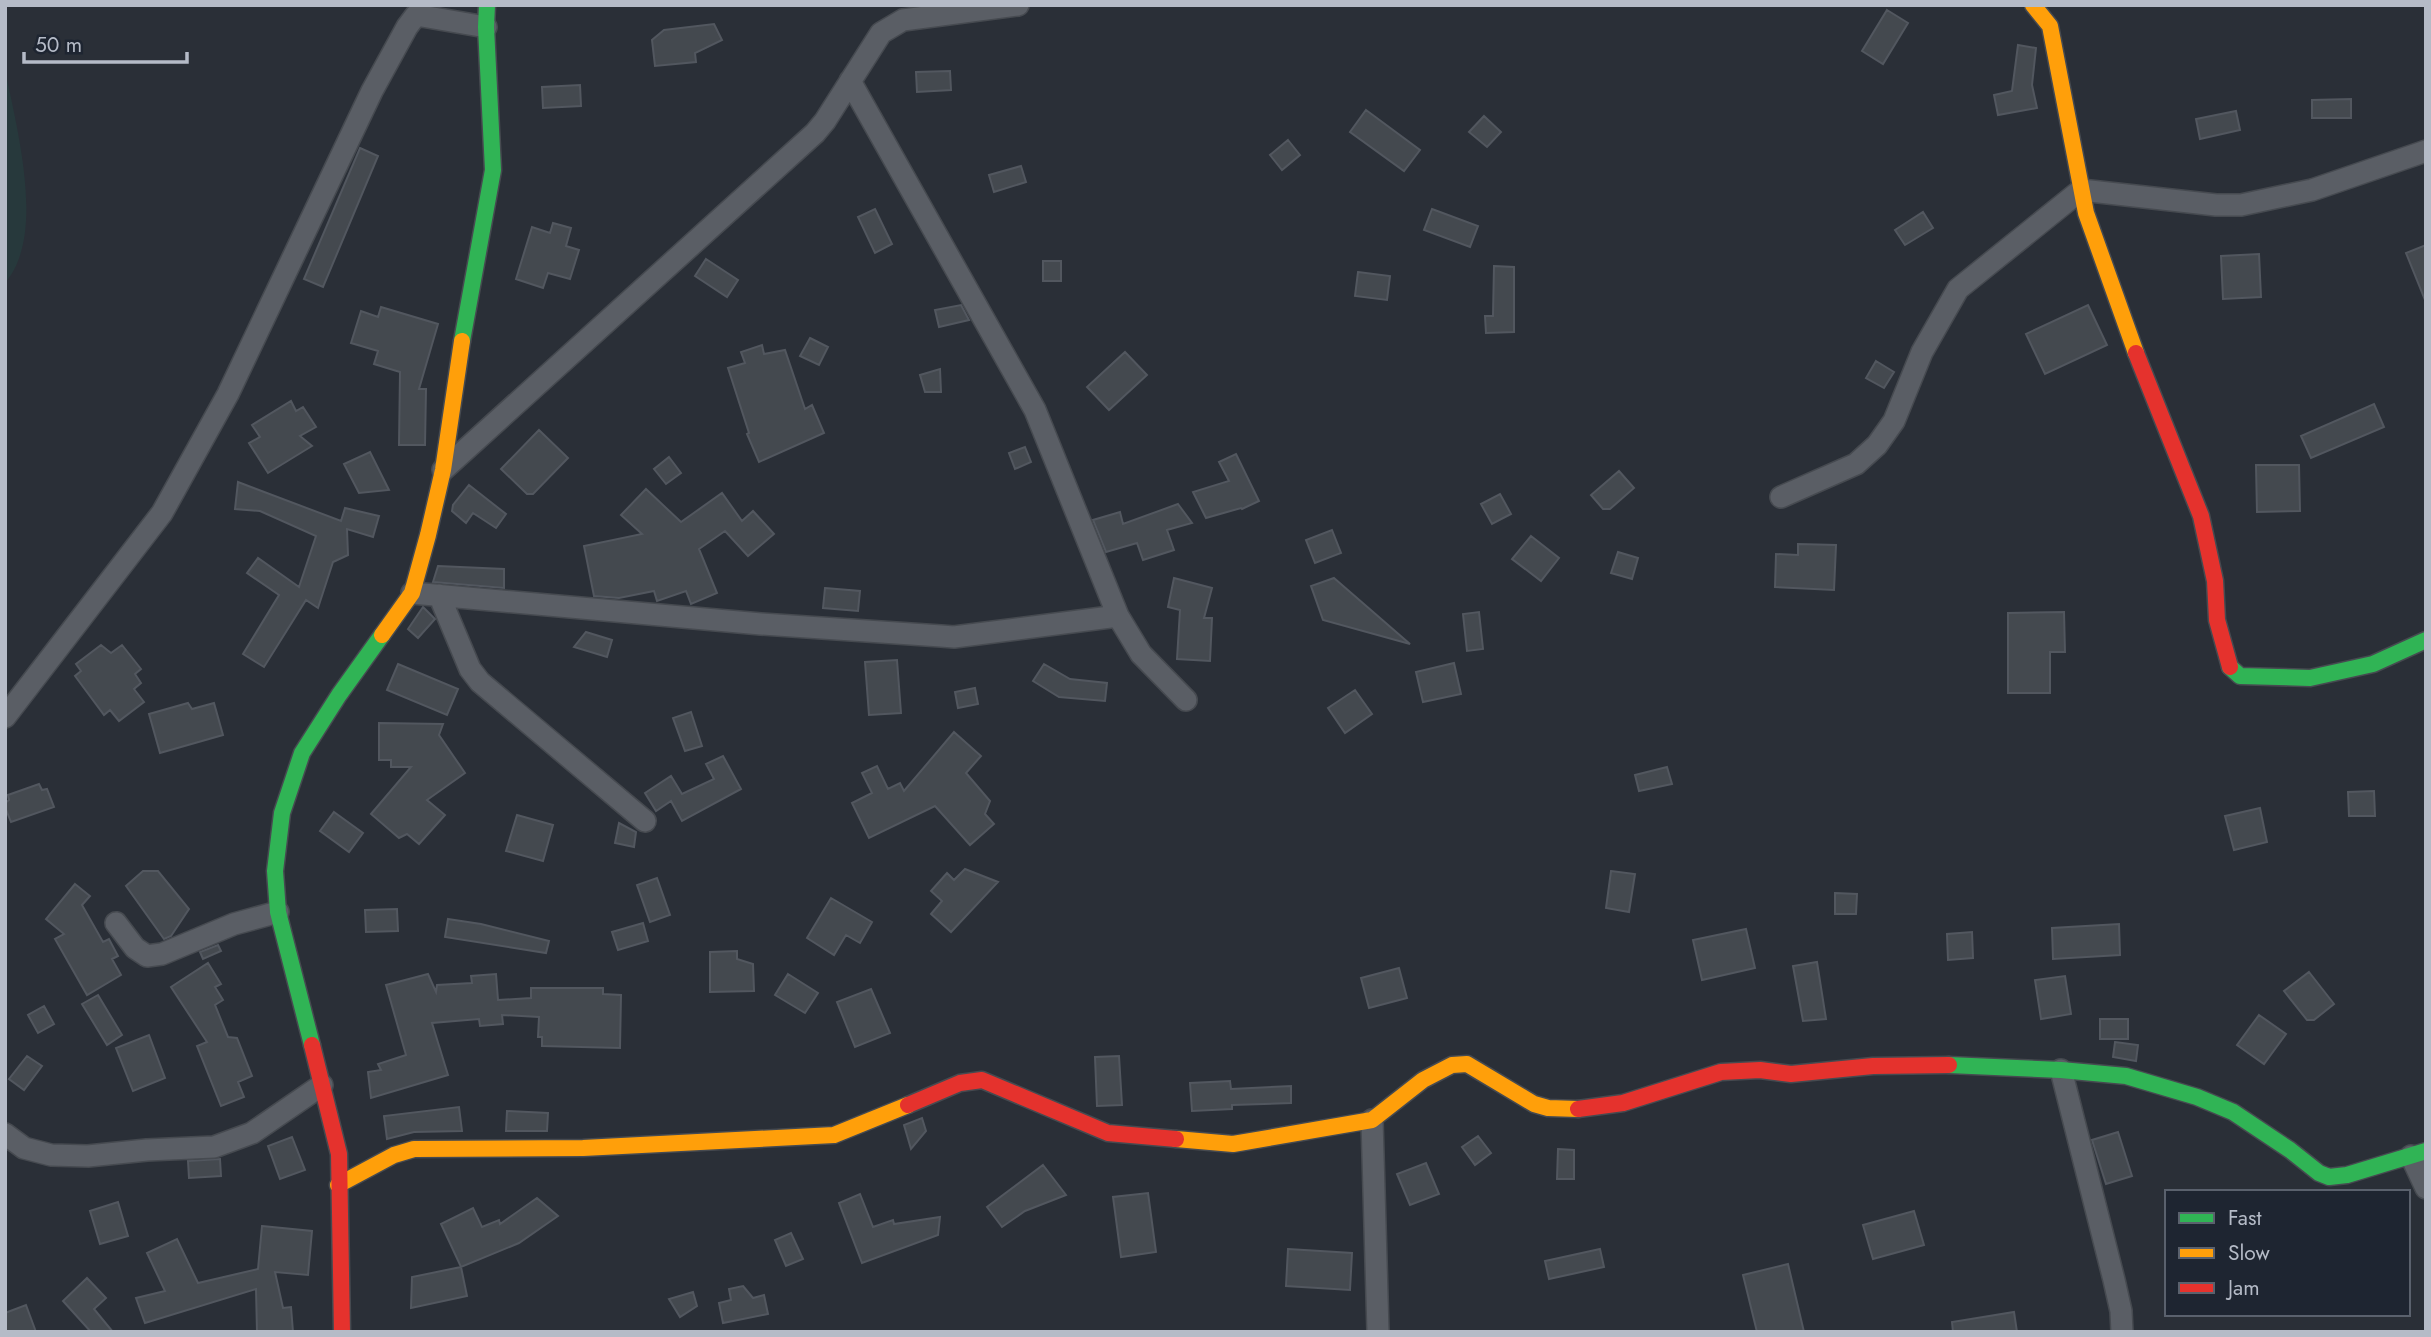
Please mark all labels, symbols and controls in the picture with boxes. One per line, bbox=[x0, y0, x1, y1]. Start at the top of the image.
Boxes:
scale bar bbox=[24, 21, 187, 65]
text: 50 m bbox=[35, 30, 82, 60]
legend bbox=[2165, 1190, 2410, 1316]
text: Fast bbox=[2228, 1203, 2261, 1233]
text: Slow bbox=[2228, 1238, 2270, 1268]
text: Jam bbox=[2225, 1273, 2260, 1303]

